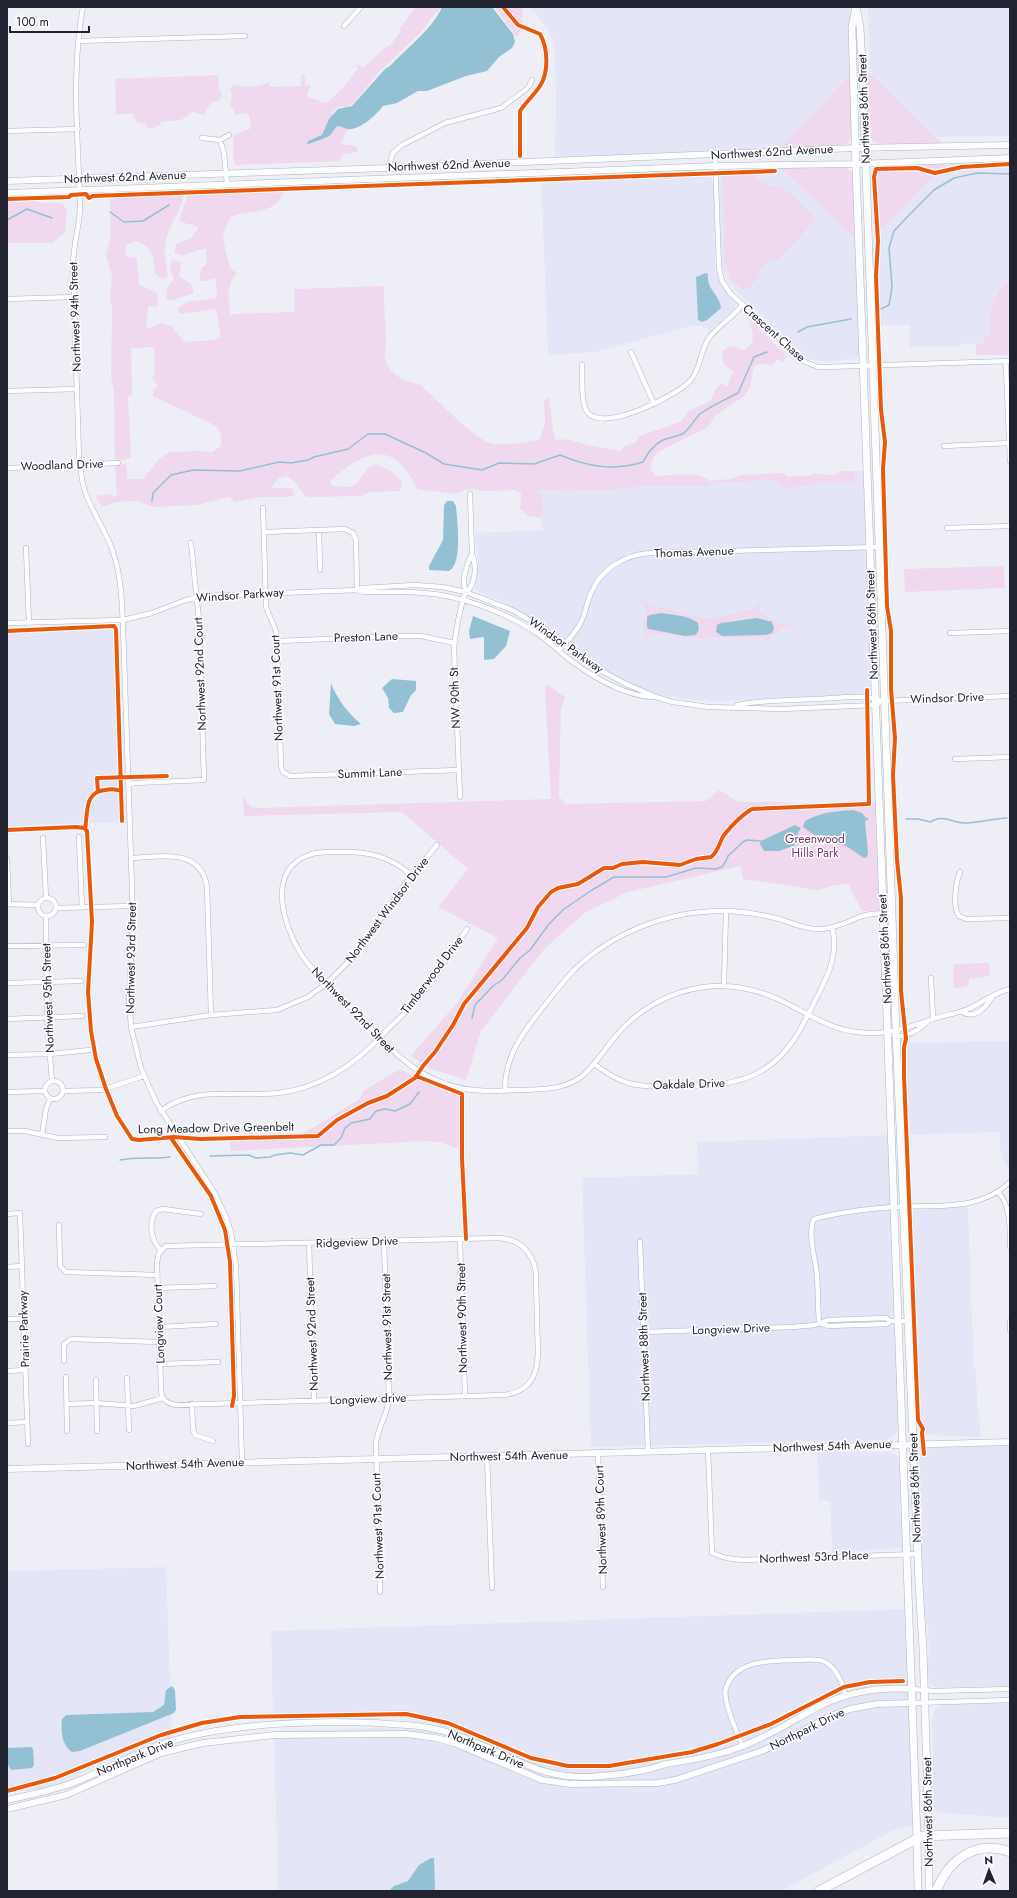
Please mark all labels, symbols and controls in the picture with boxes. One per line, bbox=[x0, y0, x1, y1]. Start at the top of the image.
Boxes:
scale bar bbox=[10, 8, 89, 34]
text: 100 m bbox=[16, 13, 49, 31]
street label: Northwest 86th Street bbox=[853, 54, 875, 164]
street label: Northwest 62nd Avenue bbox=[710, 140, 834, 164]
street label: Northwest 62nd Avenue bbox=[388, 154, 510, 176]
street label: Northwest 62nd Avenue bbox=[64, 166, 186, 188]
street label: Northwest 94th Street bbox=[64, 262, 86, 372]
street label: Crescent Chase bbox=[739, 300, 809, 366]
street label: Woodland Drive bbox=[20, 455, 104, 475]
street label: Thomas Avenue bbox=[654, 542, 734, 562]
street label: Northwest 86th Street bbox=[861, 570, 883, 680]
street label: Windsor Parkway bbox=[195, 583, 285, 607]
street label: Windsor Parkway bbox=[525, 612, 608, 678]
street label: Northwest 92nd Court bbox=[189, 617, 211, 731]
street label: Preston Lane bbox=[334, 627, 398, 647]
street label: Northwest 91st Court bbox=[266, 634, 288, 741]
street label: NW 90th St bbox=[445, 667, 465, 729]
street label: Windsor Drive bbox=[910, 688, 984, 708]
street label: Summit Lane bbox=[337, 763, 403, 783]
park label: Greenwood Hills Park bbox=[785, 830, 845, 862]
street label: Northwest Windsor Drive bbox=[341, 853, 433, 967]
street label: Northwest 86th Street bbox=[873, 894, 897, 1004]
street label: Northwest 93rd Street bbox=[121, 902, 141, 1014]
street label: Timberwood Drive bbox=[397, 932, 467, 1018]
street label: Northwest 95th Street bbox=[37, 943, 59, 1053]
street label: Northwest 92nd Street bbox=[307, 963, 399, 1057]
street label: Oakdale Drive bbox=[653, 1074, 725, 1094]
street label: Long Meadow Drive Greenbelt bbox=[138, 1118, 294, 1138]
street label: Ridgeview Drive bbox=[316, 1232, 398, 1252]
street label: Northwest 90th Street bbox=[452, 1263, 472, 1373]
street label: Northwest 91st Street bbox=[377, 1273, 397, 1381]
street label: Northwest 92nd Street bbox=[301, 1277, 323, 1391]
street label: Longview Court bbox=[149, 1284, 169, 1364]
street label: Prairie Parkway bbox=[14, 1289, 34, 1368]
street label: Northwest 88th Street bbox=[633, 1292, 655, 1402]
street label: Longview Drive bbox=[692, 1319, 770, 1339]
street label: Longview drive bbox=[329, 1389, 407, 1409]
street label: Northwest 86th Street bbox=[904, 1433, 926, 1543]
street label: Northwest 54th Avenue bbox=[772, 1435, 892, 1457]
street label: Northwest 54th Avenue bbox=[450, 1446, 568, 1466]
street label: Northwest 54th Avenue bbox=[125, 1453, 245, 1475]
street label: Northwest 89th Court bbox=[590, 1465, 612, 1575]
street label: Northwest 91st Court bbox=[367, 1472, 389, 1579]
street label: Northwest 53rd Place bbox=[759, 1546, 869, 1568]
street label: Northpark Drive bbox=[766, 1703, 848, 1755]
street label: Northpark Drive bbox=[445, 1725, 527, 1773]
street label: Northpark Drive bbox=[94, 1733, 176, 1781]
street label: Northwest 86th Street bbox=[918, 1757, 938, 1867]
north arrow bbox=[969, 1850, 1009, 1890]
text: N bbox=[984, 1852, 993, 1868]

